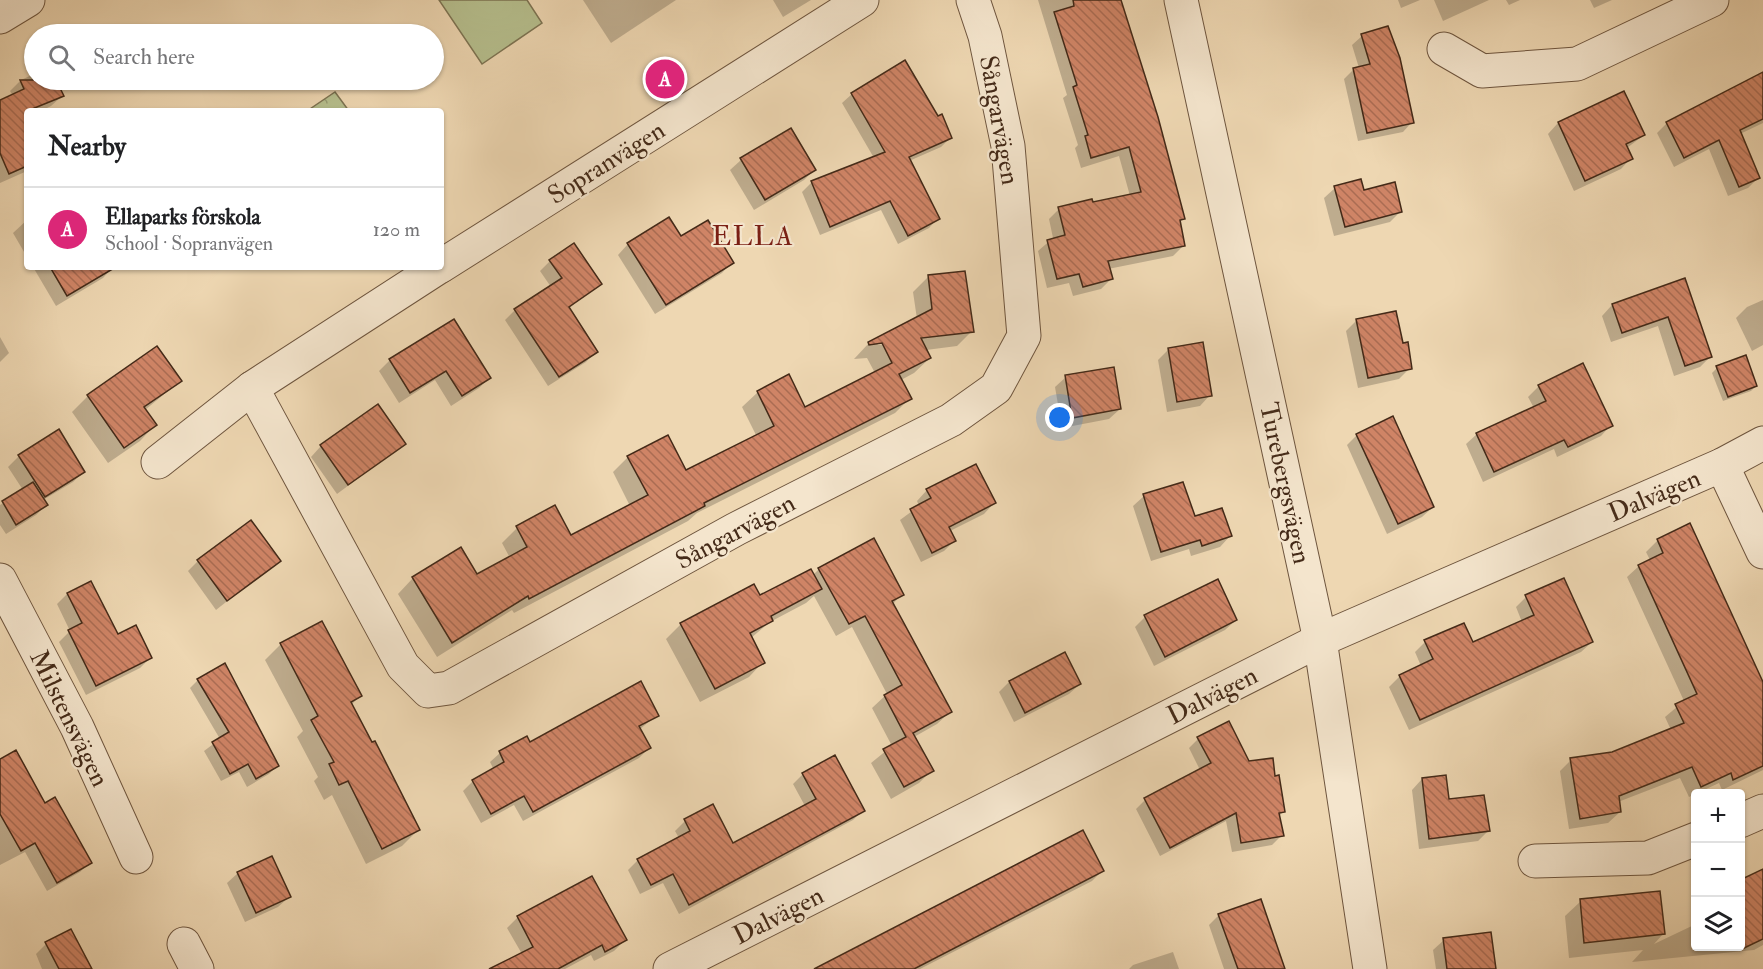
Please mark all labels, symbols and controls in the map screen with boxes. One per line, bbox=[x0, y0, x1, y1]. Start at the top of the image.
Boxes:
search box bbox=[24, 24, 444, 90]
icon: search bbox=[45, 41, 78, 74]
text: Search here bbox=[93, 43, 195, 71]
street label: Sångarvägen bbox=[972, 53, 1026, 187]
pin: A bbox=[646, 56, 684, 101]
street label: Sopranvägen bbox=[542, 114, 672, 212]
text: Nearby bbox=[48, 131, 126, 163]
text: Ellaparks förskola bbox=[105, 203, 261, 231]
text: A bbox=[61, 217, 74, 242]
text: 120 m bbox=[373, 217, 420, 242]
district label: ELLA bbox=[712, 220, 794, 253]
text: School · Sopranvägen bbox=[105, 231, 273, 256]
street label: Turebergsvägen bbox=[1252, 400, 1318, 567]
your location bbox=[1045, 403, 1074, 432]
street label: Dalvägen bbox=[1603, 462, 1705, 530]
street label: Sångarvägen bbox=[670, 487, 801, 577]
street label: Milstensvägen bbox=[22, 645, 116, 792]
street label: Dalvägen bbox=[1162, 660, 1263, 732]
map controls bbox=[1691, 789, 1745, 951]
button: + bbox=[1691, 789, 1745, 843]
button: − bbox=[1691, 843, 1745, 897]
street label: Dalvägen bbox=[728, 880, 829, 952]
button: layers bbox=[1691, 897, 1745, 951]

